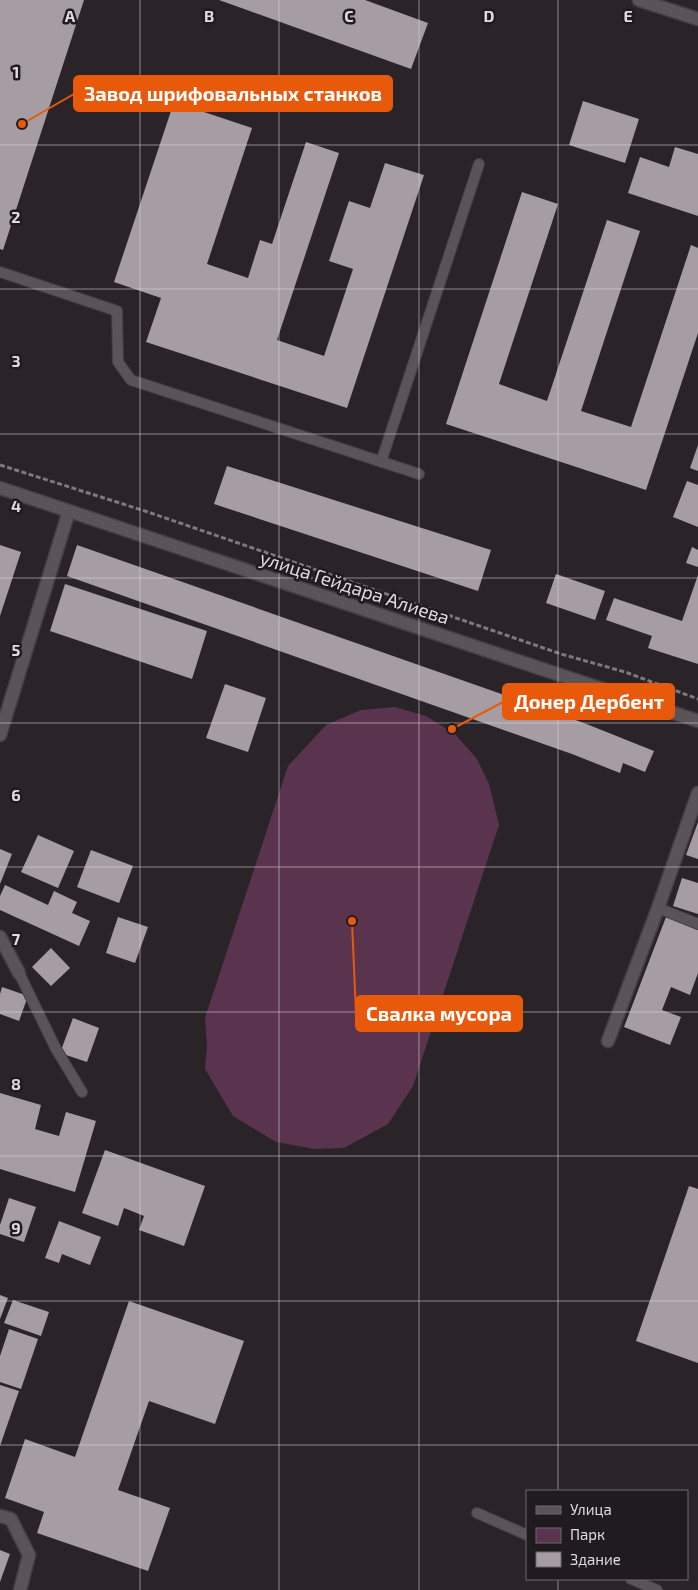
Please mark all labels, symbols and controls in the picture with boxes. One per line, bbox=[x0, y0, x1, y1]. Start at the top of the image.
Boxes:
text: A bbox=[65, 6, 76, 25]
text: B bbox=[204, 6, 214, 25]
text: C bbox=[344, 6, 354, 25]
text: D bbox=[484, 6, 495, 25]
text: E bbox=[623, 6, 633, 25]
text: 1 bbox=[13, 62, 19, 81]
callout: Завод шрифовальных станков bbox=[74, 76, 392, 111]
text: Завод шрифовальных станков bbox=[84, 81, 382, 105]
text: 2 bbox=[11, 207, 21, 226]
text: 3 bbox=[11, 351, 21, 370]
text: 4 bbox=[11, 496, 21, 515]
street label: улица Гейдара Алиева bbox=[257, 545, 453, 629]
text: 5 bbox=[12, 640, 21, 659]
callout: Донер Дербент bbox=[503, 684, 674, 719]
text: Донер Дербент bbox=[514, 689, 664, 713]
text: 6 bbox=[11, 785, 21, 804]
text: 7 bbox=[12, 929, 21, 948]
callout: Свалка мусора bbox=[356, 996, 522, 1031]
text: Свалка мусора bbox=[366, 1001, 512, 1025]
text: 8 bbox=[11, 1074, 21, 1093]
text: 9 bbox=[11, 1218, 21, 1237]
legend bbox=[526, 1490, 688, 1580]
text: Улица bbox=[570, 1500, 612, 1518]
text: Парк bbox=[570, 1525, 605, 1543]
text: Здание bbox=[570, 1550, 621, 1568]

